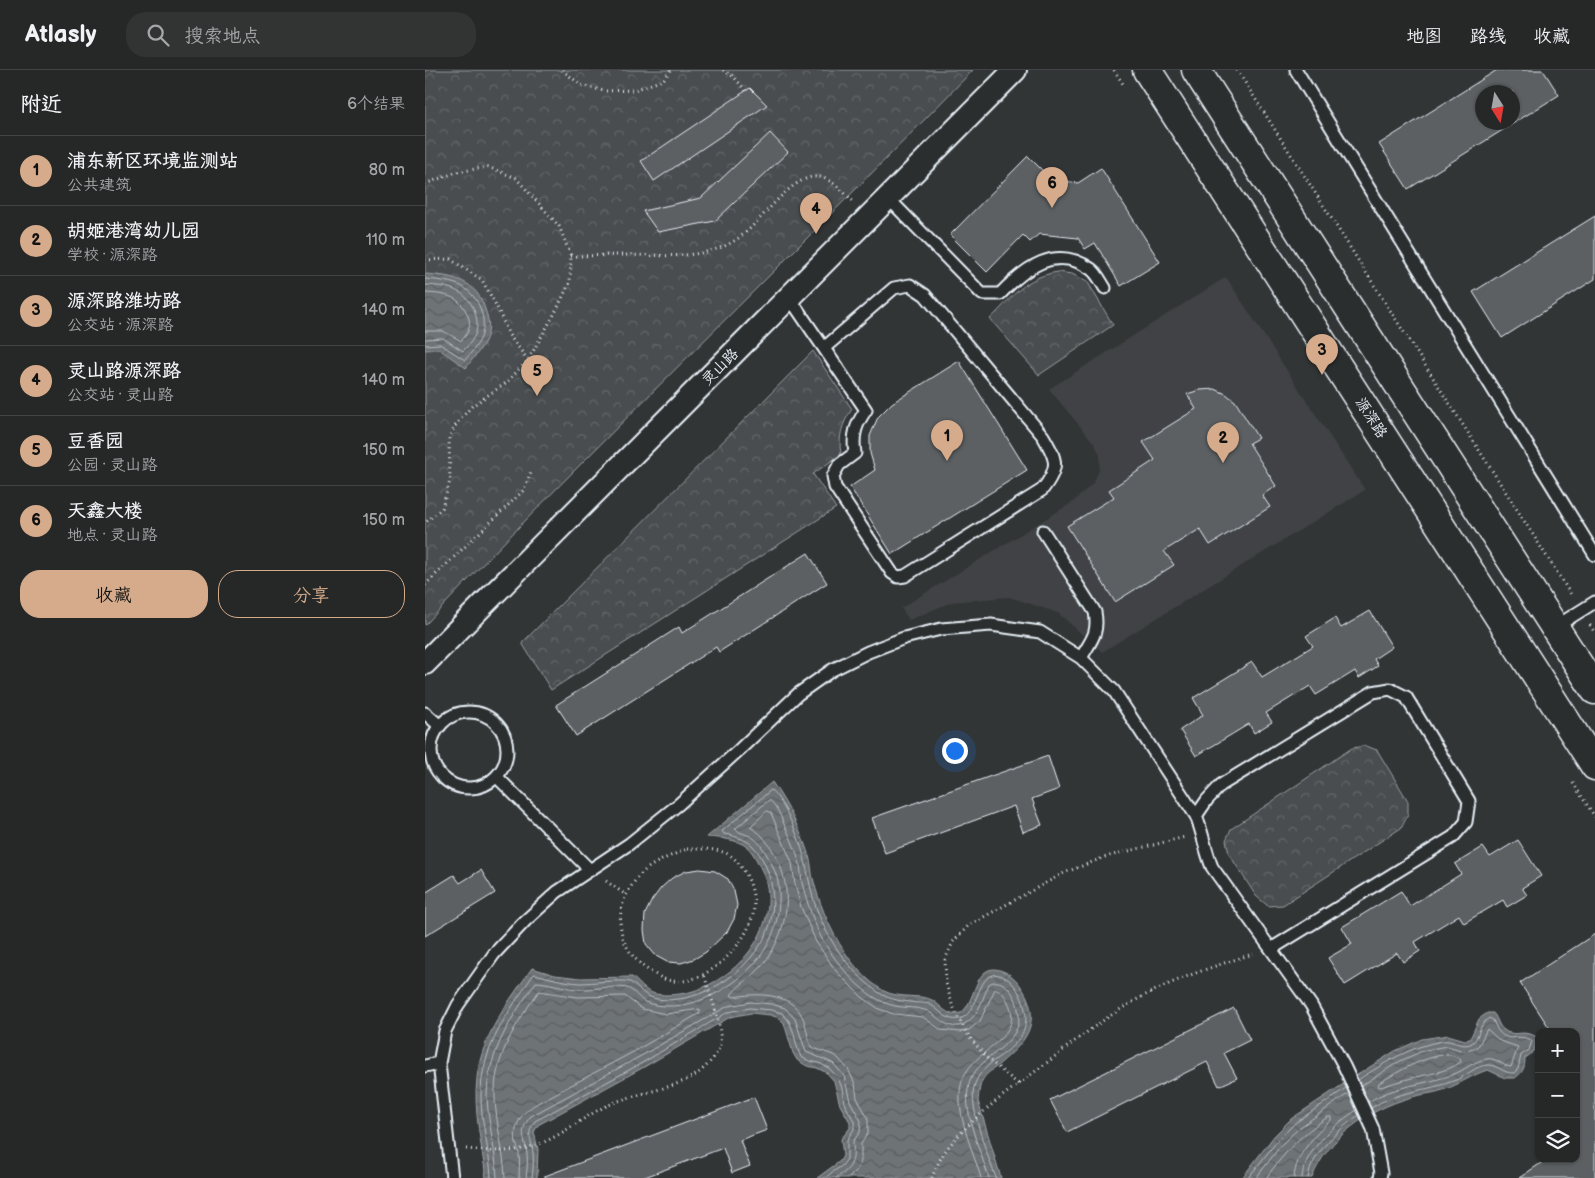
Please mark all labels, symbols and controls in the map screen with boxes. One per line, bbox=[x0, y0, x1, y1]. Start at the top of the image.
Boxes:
search box bbox=[126, 12, 476, 57]
text: Atlasly bbox=[25, 20, 96, 49]
icon: search bbox=[144, 21, 172, 49]
text: 搜索地点 bbox=[184, 25, 261, 48]
text: 地图 bbox=[1406, 26, 1442, 47]
text: 路线 bbox=[1470, 26, 1506, 47]
text: 收藏 bbox=[1534, 26, 1570, 47]
north arrow bbox=[1475, 85, 1520, 130]
text: 附近 bbox=[20, 92, 62, 117]
text: 6个结果 bbox=[347, 95, 405, 114]
text: 浦东新区环境监测站 bbox=[67, 150, 238, 173]
text: 1 bbox=[33, 161, 39, 180]
text: 80 m bbox=[369, 161, 405, 180]
pin: 6 bbox=[1036, 167, 1068, 208]
text: 公共建筑 bbox=[67, 176, 131, 195]
pin: 4 bbox=[800, 193, 832, 234]
text: 胡姬港湾幼儿园 bbox=[67, 220, 200, 243]
text: 2 bbox=[31, 231, 41, 250]
text: 110 m bbox=[366, 231, 405, 250]
text: 学校 · 源深路 bbox=[67, 246, 157, 265]
text: 源深路潍坊路 bbox=[67, 290, 181, 313]
text: 3 bbox=[31, 301, 41, 320]
text: 140 m bbox=[362, 301, 405, 320]
text: 公交站 · 源深路 bbox=[67, 316, 173, 335]
pin: 3 bbox=[1306, 334, 1338, 375]
street label: 灵山路 bbox=[697, 344, 743, 390]
pin: 5 bbox=[521, 355, 553, 396]
text: 灵山路源深路 bbox=[67, 360, 181, 383]
text: 4 bbox=[31, 371, 41, 390]
text: 140 m bbox=[362, 371, 405, 390]
text: 公交站 · 灵山路 bbox=[67, 386, 173, 405]
street label: 源深路 bbox=[1351, 394, 1391, 442]
pin: 1 bbox=[931, 420, 963, 461]
pin: 2 bbox=[1207, 422, 1239, 463]
text: 豆香园 bbox=[67, 430, 124, 453]
text: 5 bbox=[31, 441, 41, 460]
text: 150 m bbox=[363, 441, 405, 460]
text: 公园 · 灵山路 bbox=[67, 456, 157, 475]
text: 天鑫大楼 bbox=[67, 500, 143, 523]
text: 6 bbox=[31, 511, 41, 530]
text: 150 m bbox=[363, 511, 405, 530]
text: 地点 · 灵山路 bbox=[67, 526, 157, 545]
button: 收藏 bbox=[20, 570, 208, 618]
button: 分享 bbox=[218, 570, 405, 618]
your location bbox=[942, 738, 968, 764]
map controls bbox=[1535, 1028, 1580, 1163]
button: + bbox=[1535, 1028, 1580, 1073]
button: − bbox=[1535, 1073, 1580, 1118]
button: layers bbox=[1535, 1118, 1580, 1163]

